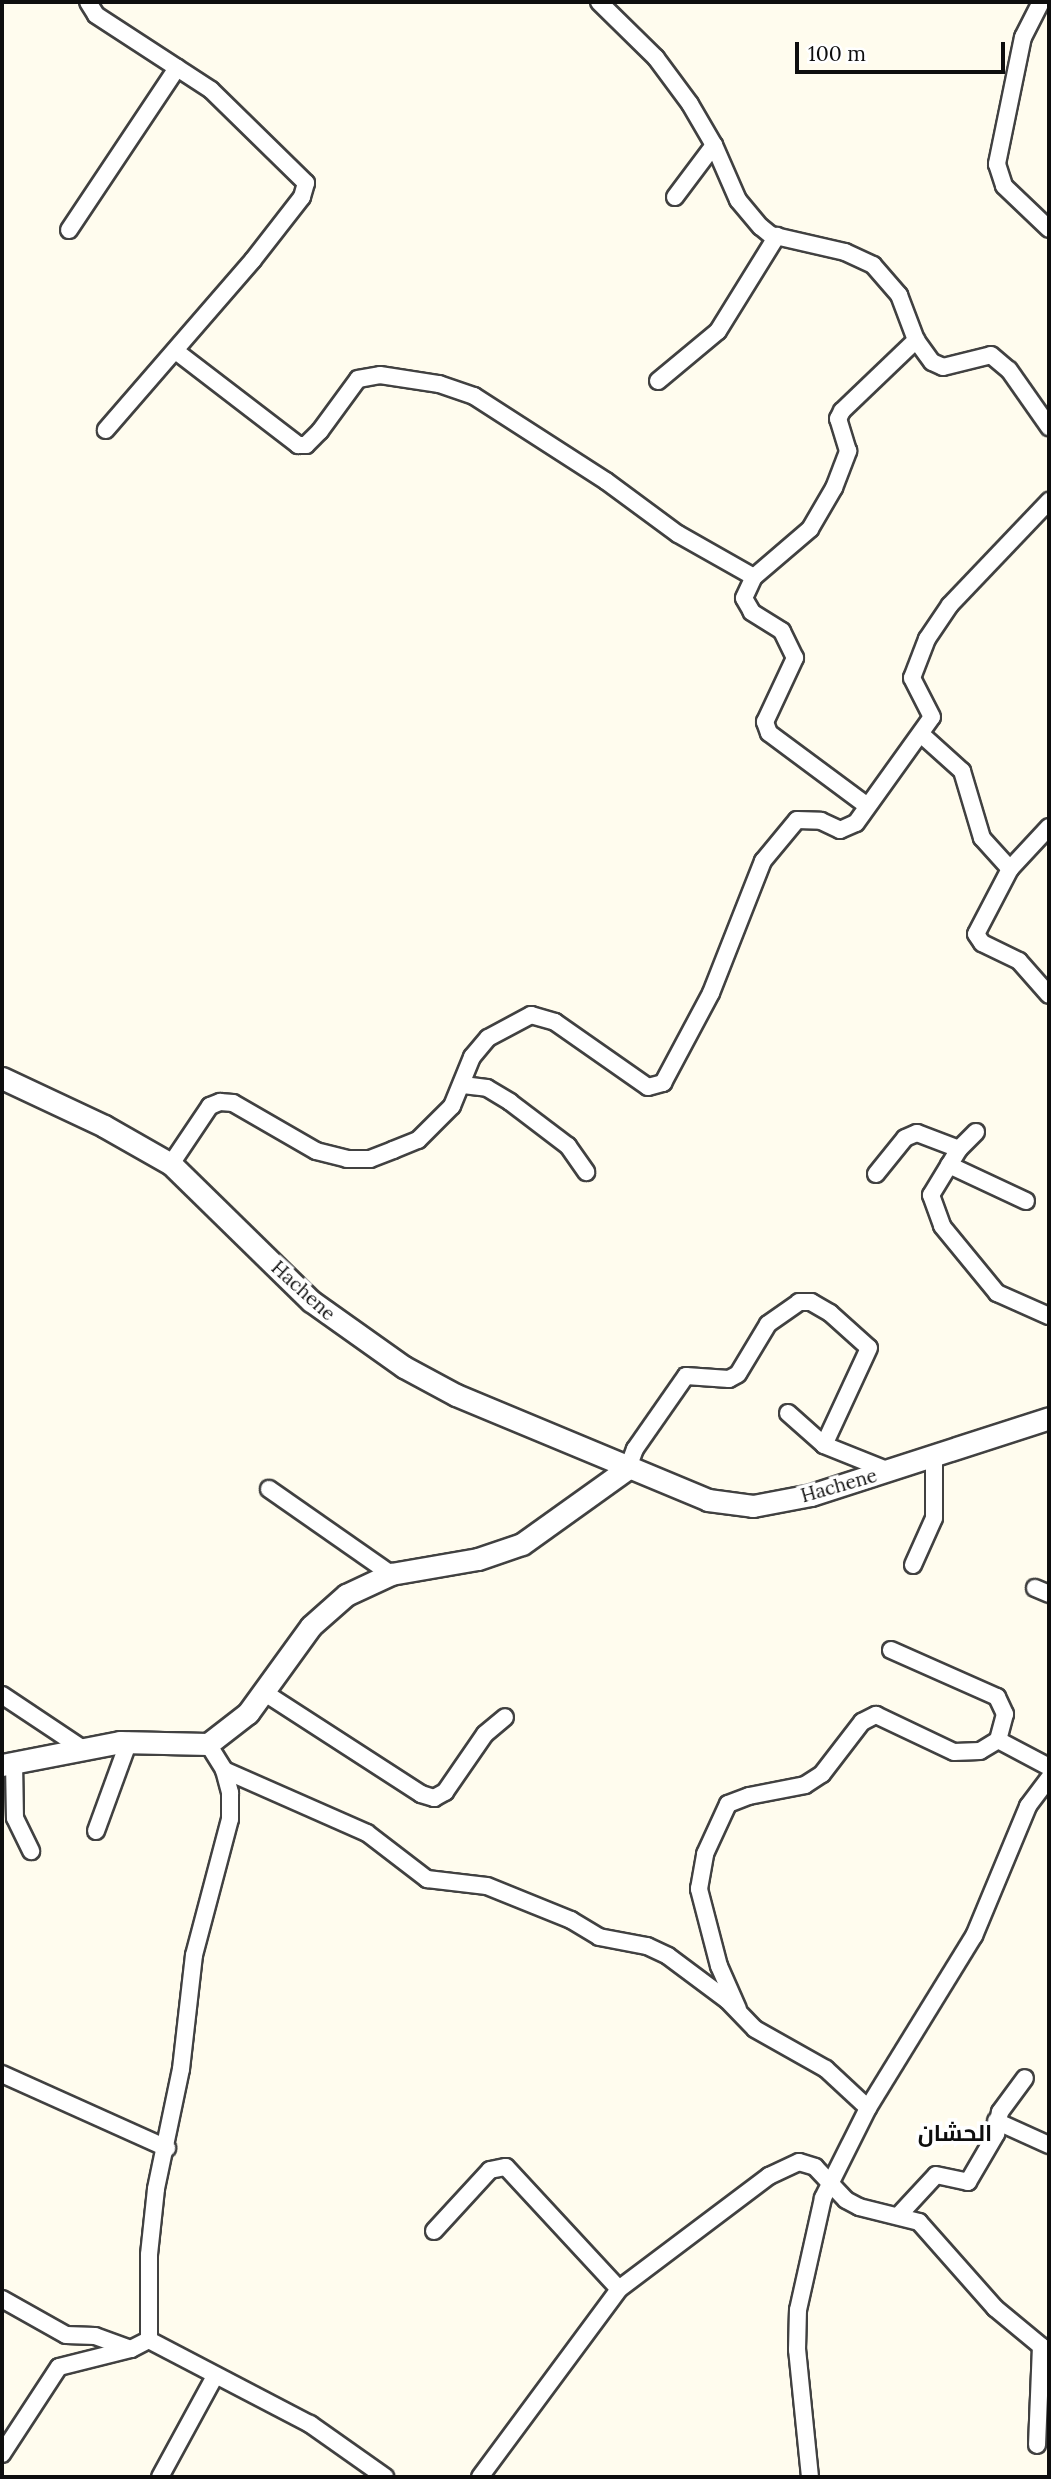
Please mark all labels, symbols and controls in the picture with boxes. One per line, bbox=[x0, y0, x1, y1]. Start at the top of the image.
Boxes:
scale bar bbox=[799, 28, 1009, 72]
text: 100 m bbox=[808, 40, 866, 67]
street label: Hachene bbox=[266, 1256, 340, 1326]
street label: Hachene bbox=[798, 1464, 880, 1508]
district label: الحشان bbox=[918, 2119, 992, 2147]

